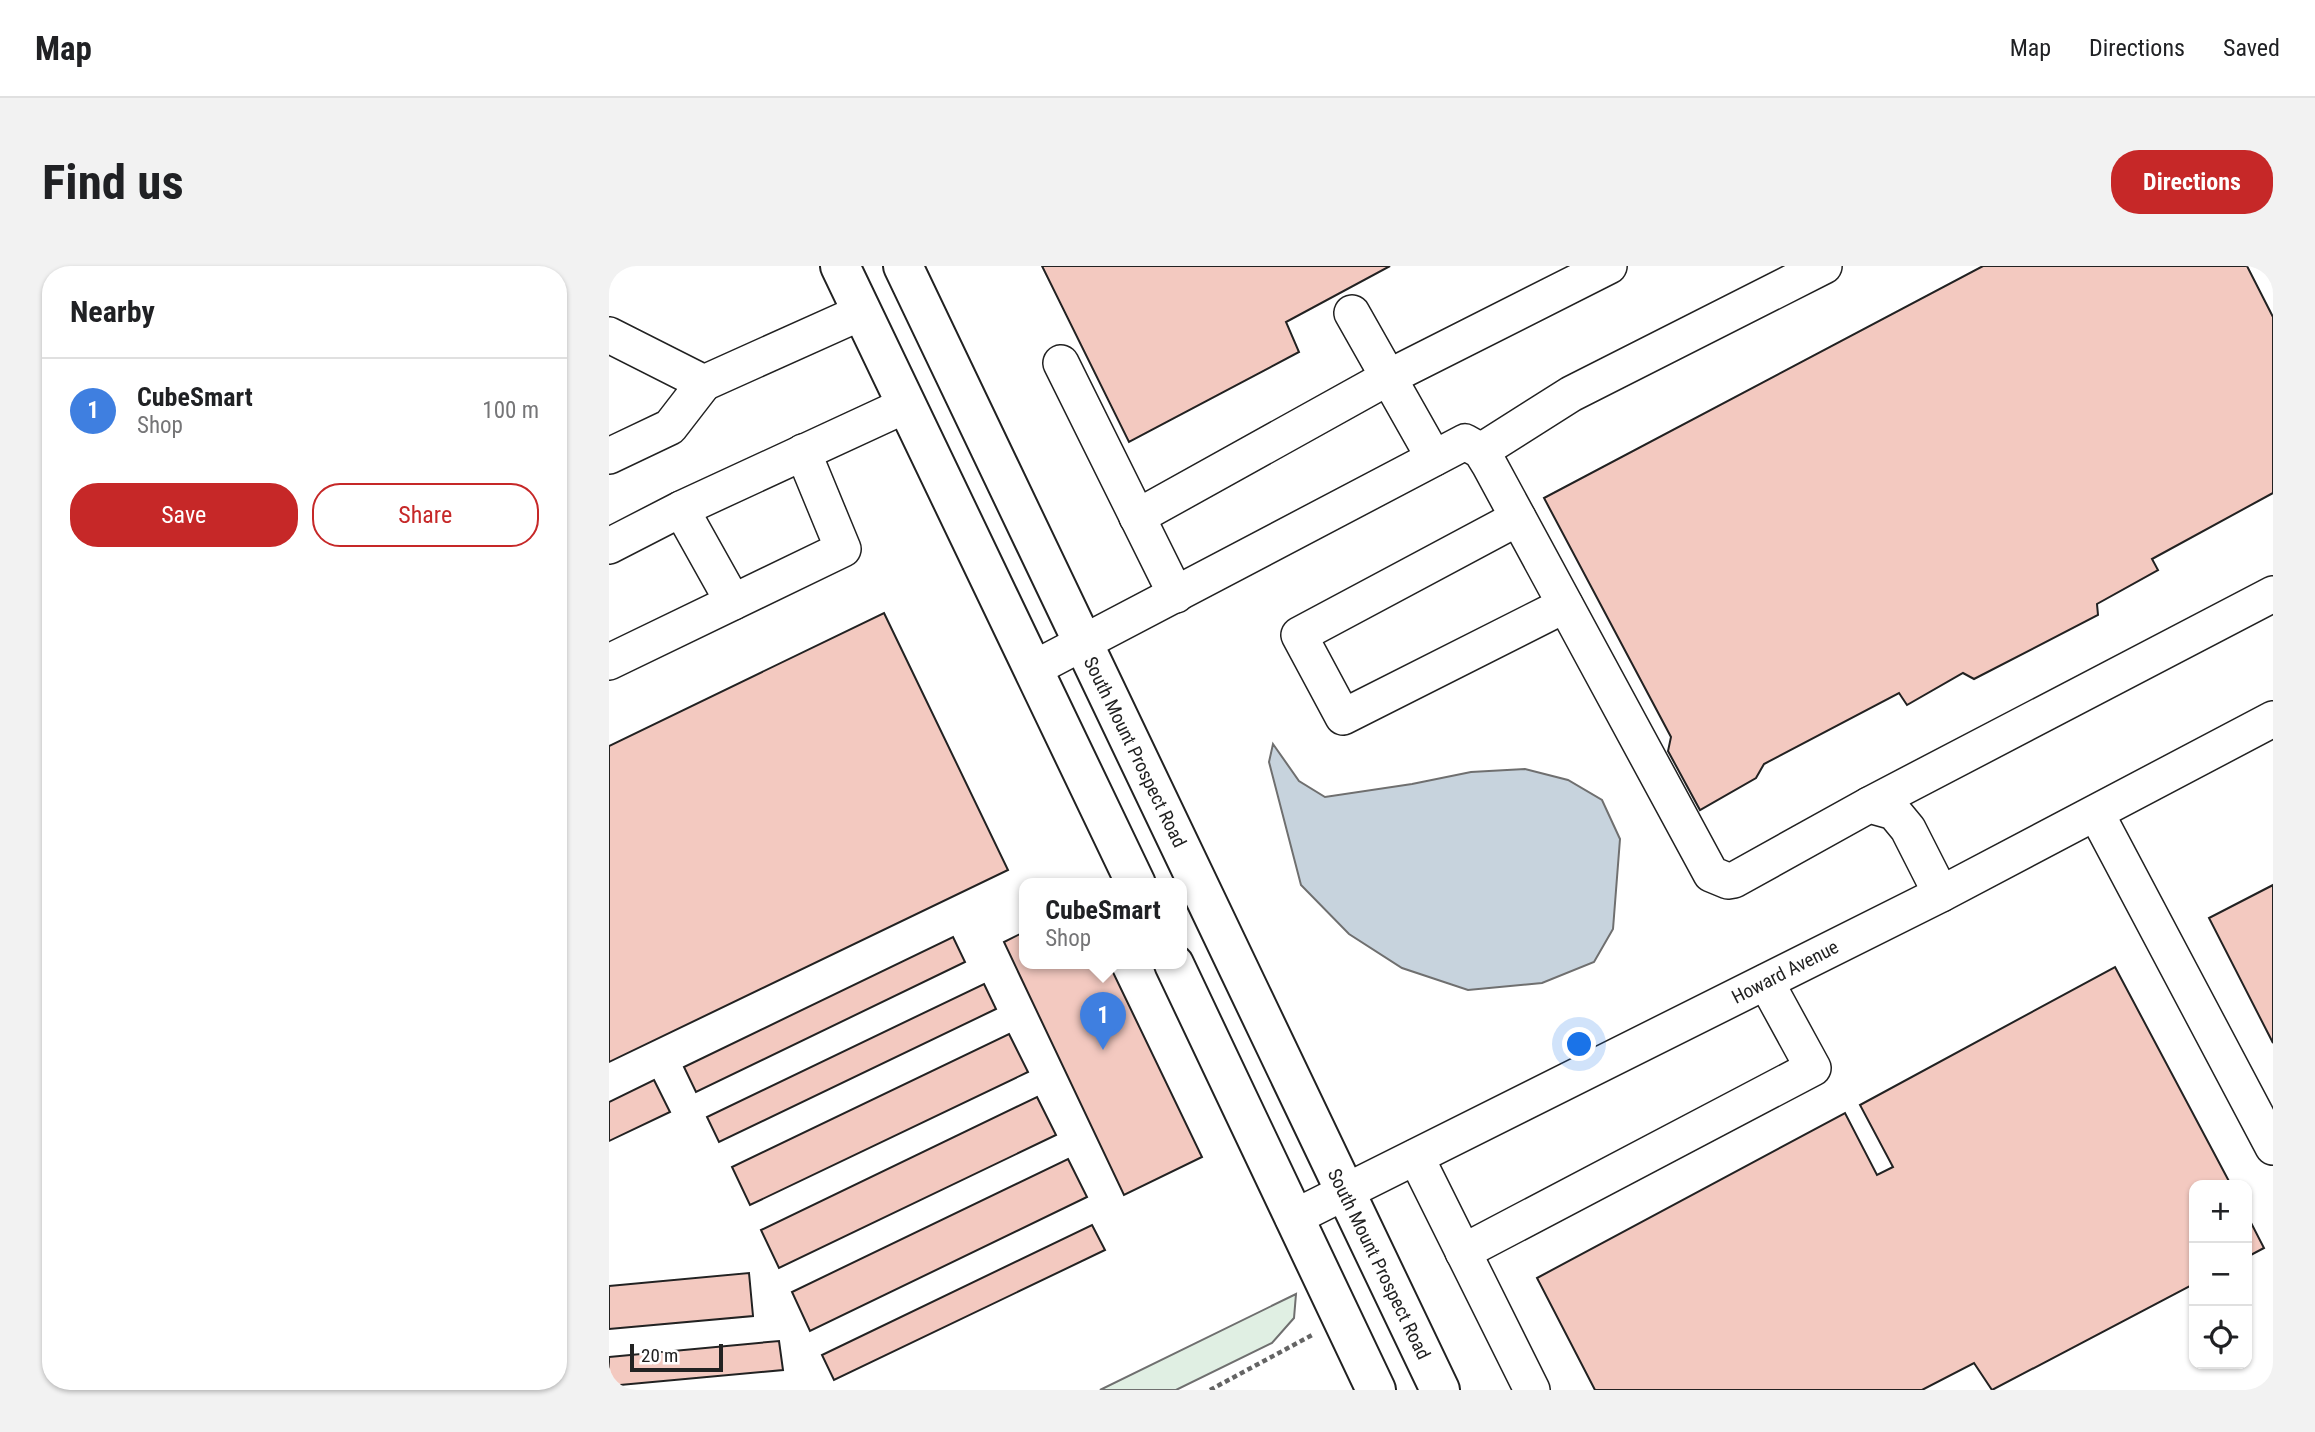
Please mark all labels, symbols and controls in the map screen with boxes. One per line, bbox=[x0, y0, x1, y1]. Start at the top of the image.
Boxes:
text: Map bbox=[35, 29, 92, 68]
text: Map bbox=[2010, 34, 2051, 62]
text: Directions bbox=[2089, 34, 2185, 62]
text: Saved bbox=[2223, 34, 2280, 62]
button: Directions bbox=[2111, 150, 2273, 214]
text: Find us bbox=[42, 154, 184, 211]
text: Nearby bbox=[70, 294, 155, 329]
text: CubeSmart bbox=[137, 382, 253, 412]
text: 1 bbox=[87, 397, 99, 424]
text: 100 m bbox=[482, 397, 539, 424]
text: Shop bbox=[137, 412, 183, 439]
button: Save bbox=[70, 483, 298, 547]
button: Share bbox=[312, 483, 539, 547]
street label: South Mount Prospect Road bbox=[1079, 653, 1191, 851]
popup bbox=[1019, 878, 1187, 969]
text: CubeSmart bbox=[1045, 895, 1161, 925]
text: Shop bbox=[1045, 925, 1091, 952]
street label: Howard Avenue bbox=[1728, 935, 1842, 1009]
pin: 1 bbox=[1080, 992, 1126, 1050]
your location bbox=[1562, 1027, 1596, 1061]
street label: South Mount Prospect Road bbox=[1323, 1165, 1435, 1363]
map controls bbox=[2189, 1180, 2252, 1369]
button: + bbox=[2189, 1180, 2252, 1243]
button: − bbox=[2189, 1243, 2252, 1306]
button: locate bbox=[2189, 1306, 2252, 1369]
scale bar bbox=[630, 1341, 723, 1373]
text: 20 m bbox=[641, 1344, 678, 1367]

